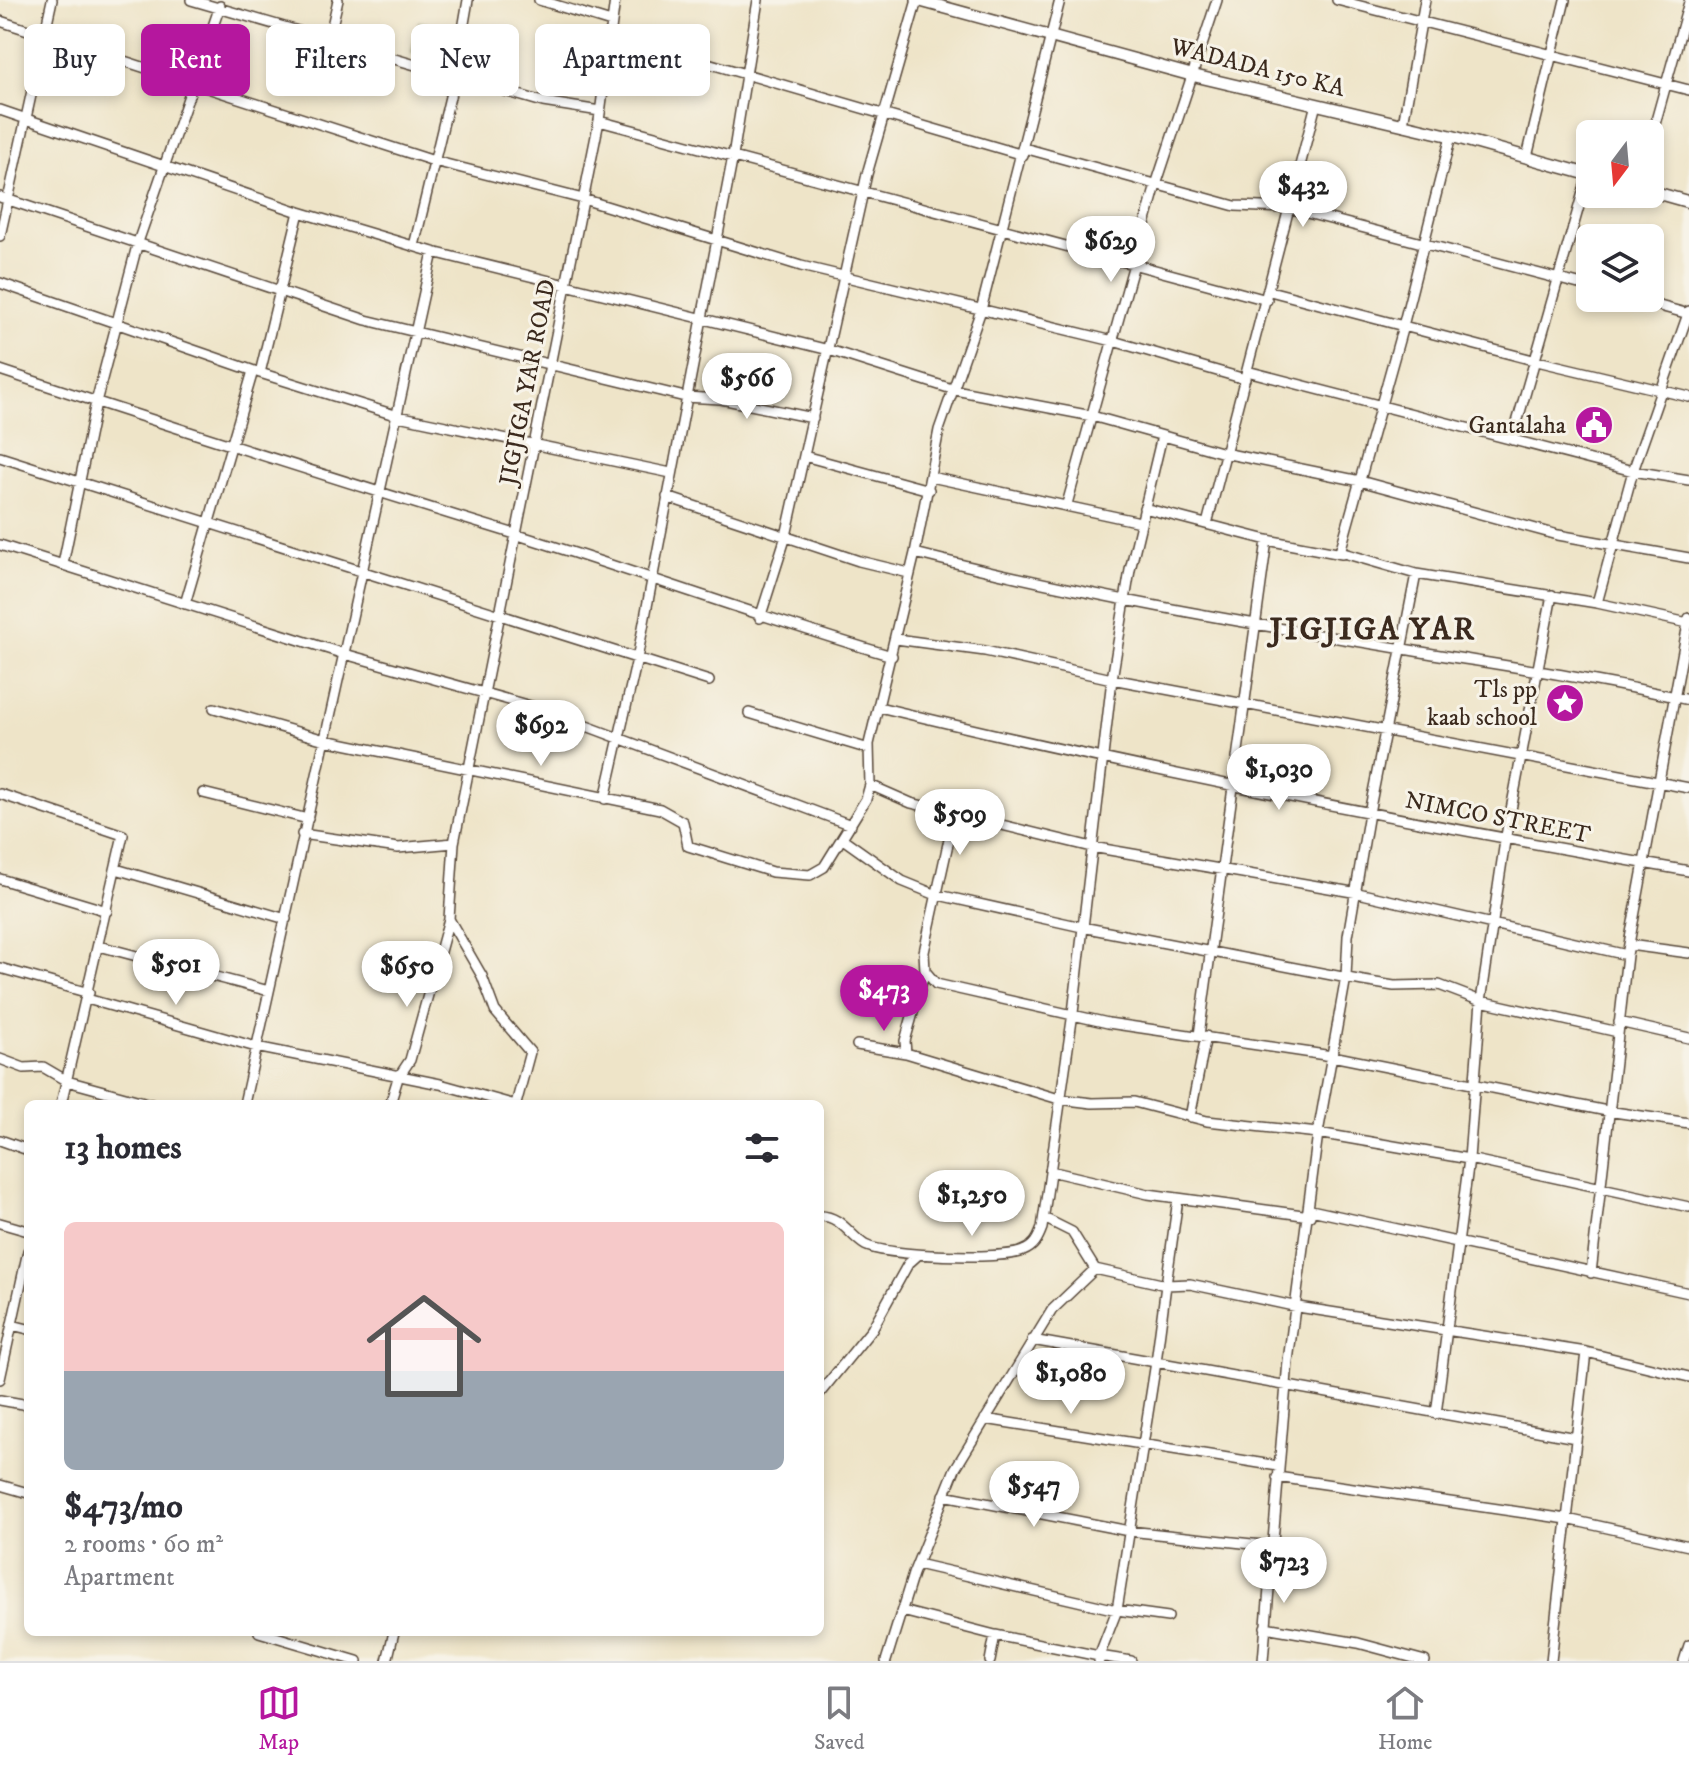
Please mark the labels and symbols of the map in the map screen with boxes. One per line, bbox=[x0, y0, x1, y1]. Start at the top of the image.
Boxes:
street label: WADADA 150 KA bbox=[1167, 32, 1349, 104]
north arrow bbox=[1576, 120, 1664, 208]
pin: $432 bbox=[1256, 161, 1350, 229]
pin: $629 bbox=[1064, 216, 1158, 284]
street label: JIGJIGA YAR ROAD bbox=[493, 277, 563, 490]
pin: $566 bbox=[700, 353, 794, 421]
public building icon: Gantalaha bbox=[1573, 404, 1615, 446]
place label: Gantalaha bbox=[1469, 411, 1567, 441]
district label: JIGJIGA YAR bbox=[1267, 610, 1476, 650]
place label: Tls pp kaab school bbox=[1427, 675, 1538, 733]
place icon: Tls pp kaab school bbox=[1544, 682, 1586, 724]
pin: $692 bbox=[494, 700, 588, 768]
pin: $1,030 bbox=[1214, 744, 1344, 812]
street label: NIMCO STREET bbox=[1403, 785, 1593, 851]
pin: $509 bbox=[913, 789, 1007, 857]
pin: $501 bbox=[129, 939, 223, 1007]
pin: $650 bbox=[360, 941, 454, 1009]
pin: $473 bbox=[837, 965, 931, 1033]
pin: $1,250 bbox=[907, 1170, 1037, 1238]
pin: $1,080 bbox=[1006, 1348, 1136, 1416]
pin: $547 bbox=[987, 1461, 1081, 1529]
pin: $723 bbox=[1237, 1537, 1331, 1605]

